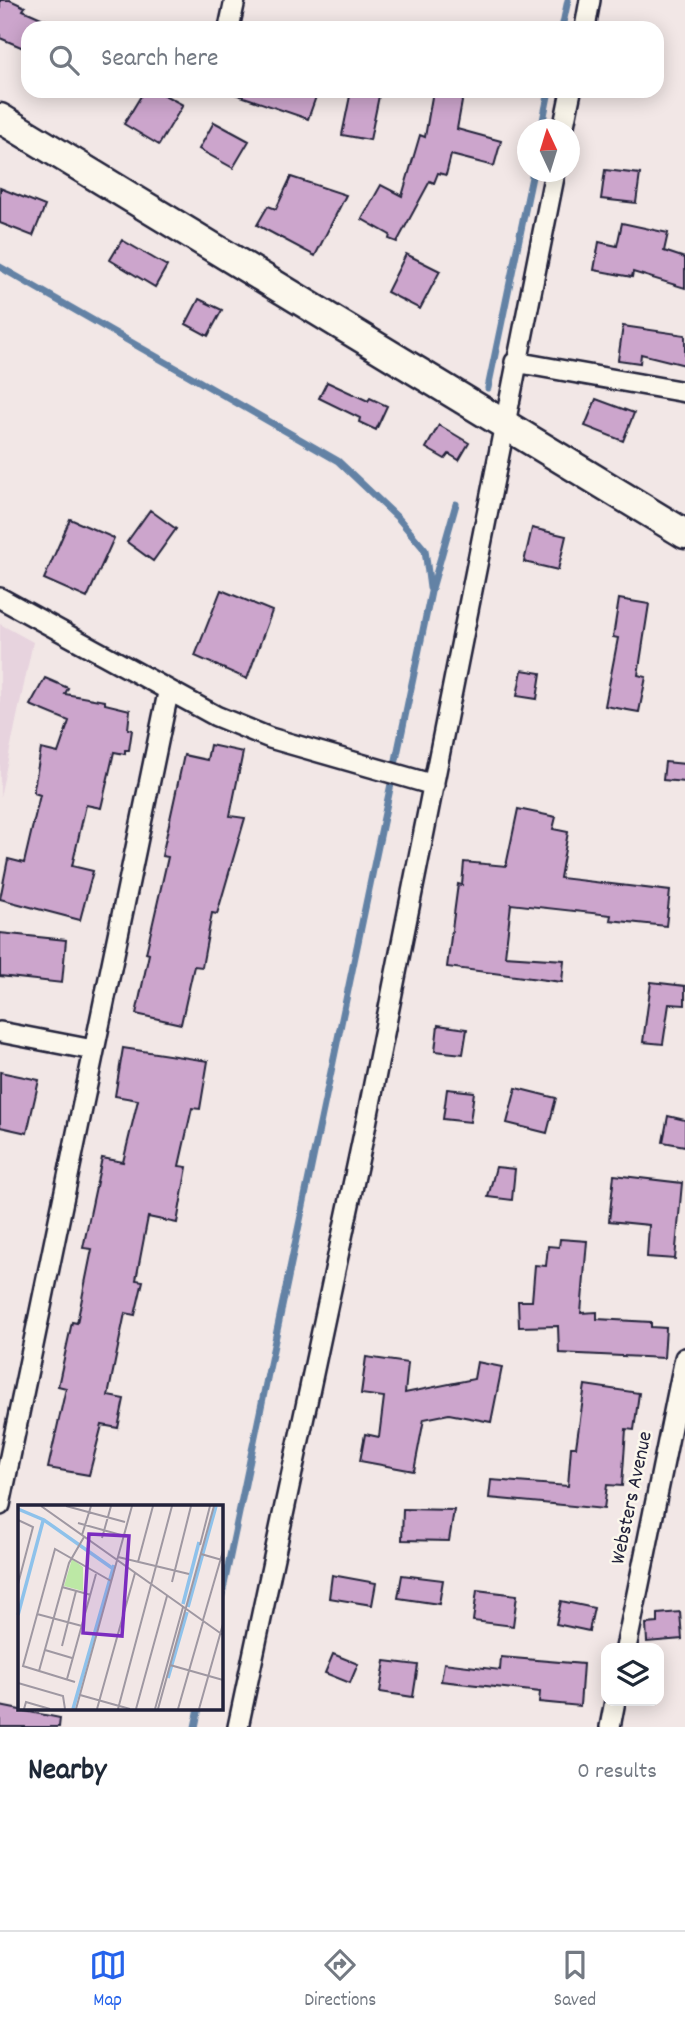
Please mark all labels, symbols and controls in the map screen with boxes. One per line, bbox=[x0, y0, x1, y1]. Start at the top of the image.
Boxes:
search box bbox=[21, 21, 664, 98]
icon: search bbox=[45, 41, 83, 79]
text: Search here bbox=[101, 41, 219, 78]
north arrow bbox=[517, 119, 580, 182]
street label: Websters Avenue bbox=[604, 1429, 662, 1567]
inset map bbox=[18, 1505, 222, 1710]
map controls bbox=[601, 1643, 664, 1706]
button: layers bbox=[601, 1643, 664, 1706]
text: Nearby bbox=[28, 1751, 106, 1794]
text: 0 results bbox=[577, 1756, 657, 1789]
tab: Map bbox=[89, 1946, 127, 2015]
tab: Directions bbox=[304, 1946, 376, 2015]
tab: Saved bbox=[554, 1946, 596, 2015]

